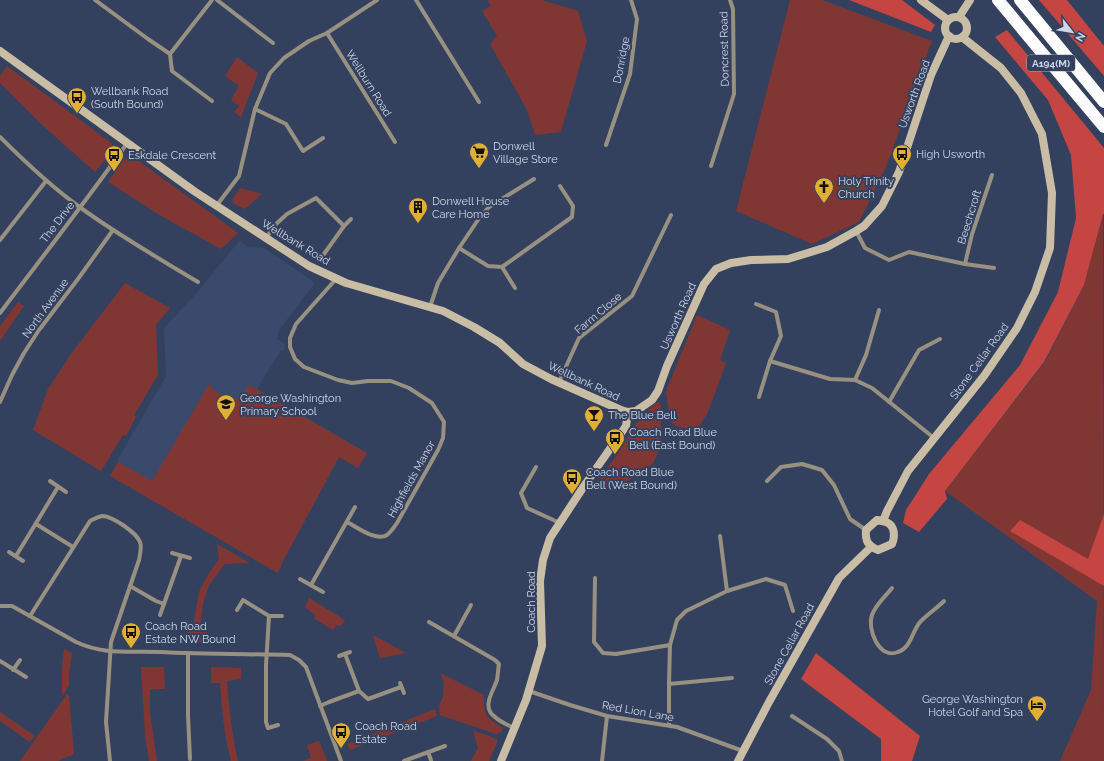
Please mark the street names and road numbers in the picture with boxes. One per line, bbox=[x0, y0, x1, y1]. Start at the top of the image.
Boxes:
street label: Doncrest Road bbox=[717, 11, 732, 87]
street label: Donridge bbox=[611, 35, 632, 84]
street label: Wellburn Road bbox=[343, 48, 394, 119]
road number: A194(M) bbox=[1027, 55, 1075, 71]
street label: Usworth Road bbox=[896, 58, 933, 130]
street label: Beechcroft bbox=[955, 188, 984, 246]
street label: The Drive bbox=[38, 199, 78, 246]
street label: Wellbank Road bbox=[259, 217, 332, 268]
street label: North Avenue bbox=[20, 276, 72, 340]
street label: Usworth Road bbox=[658, 281, 699, 352]
street label: Farm Close bbox=[572, 290, 625, 337]
street label: Stone Cellar Road bbox=[947, 320, 1012, 402]
street label: Wellbank Road bbox=[546, 359, 622, 404]
street label: Highfields Manor bbox=[385, 438, 438, 520]
street label: Coach Road bbox=[525, 571, 538, 633]
street label: Stone Cellar Road bbox=[762, 601, 817, 687]
street label: Red Lion Lane bbox=[601, 699, 675, 724]

